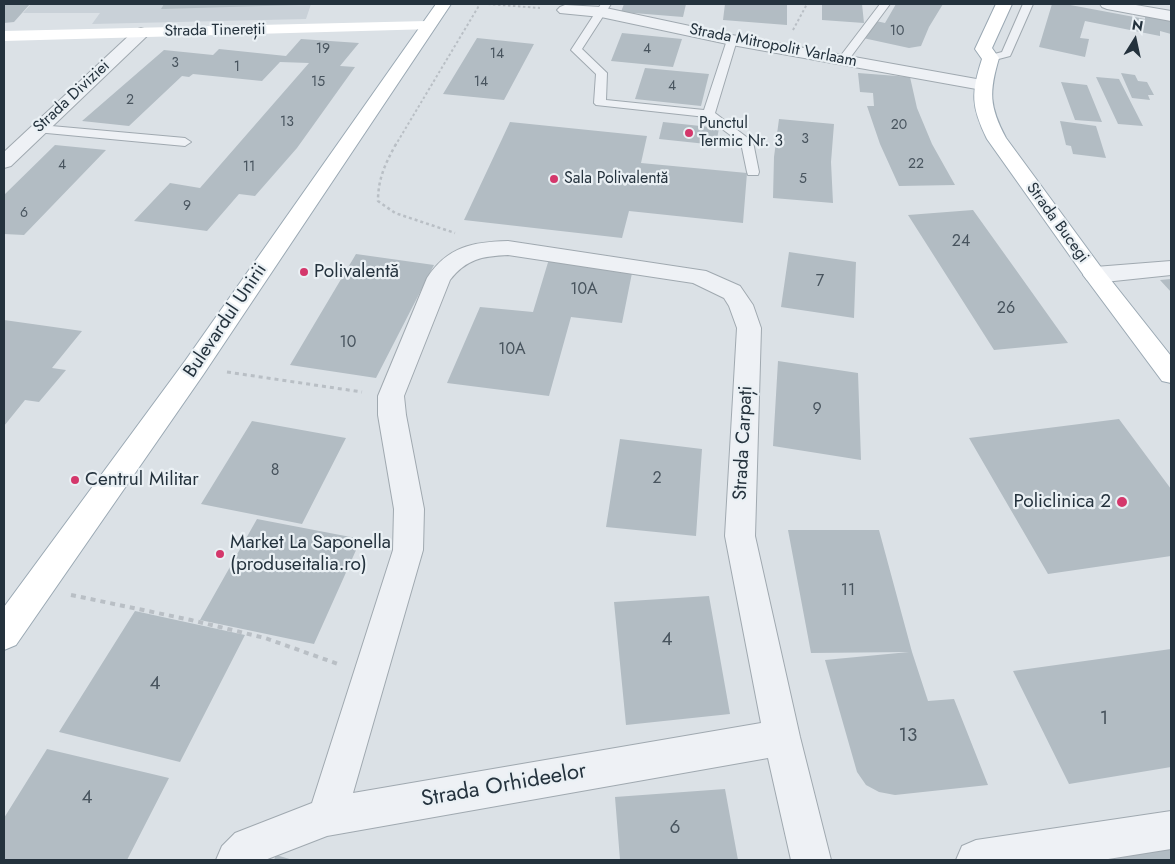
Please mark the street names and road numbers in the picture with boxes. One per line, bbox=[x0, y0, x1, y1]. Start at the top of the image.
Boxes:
street label: Strada Mitropolit Varlaam bbox=[688, 20, 858, 72]
street label: Strada Tinereții bbox=[164, 21, 266, 41]
street label: Strada Diviziei bbox=[30, 57, 114, 137]
street label: Strada Bucegi bbox=[1022, 179, 1092, 267]
street label: Bulevardul Unirii bbox=[179, 260, 273, 382]
street label: Strada Carpați bbox=[730, 385, 758, 501]
street label: Strada Orhideelor bbox=[419, 758, 589, 814]

